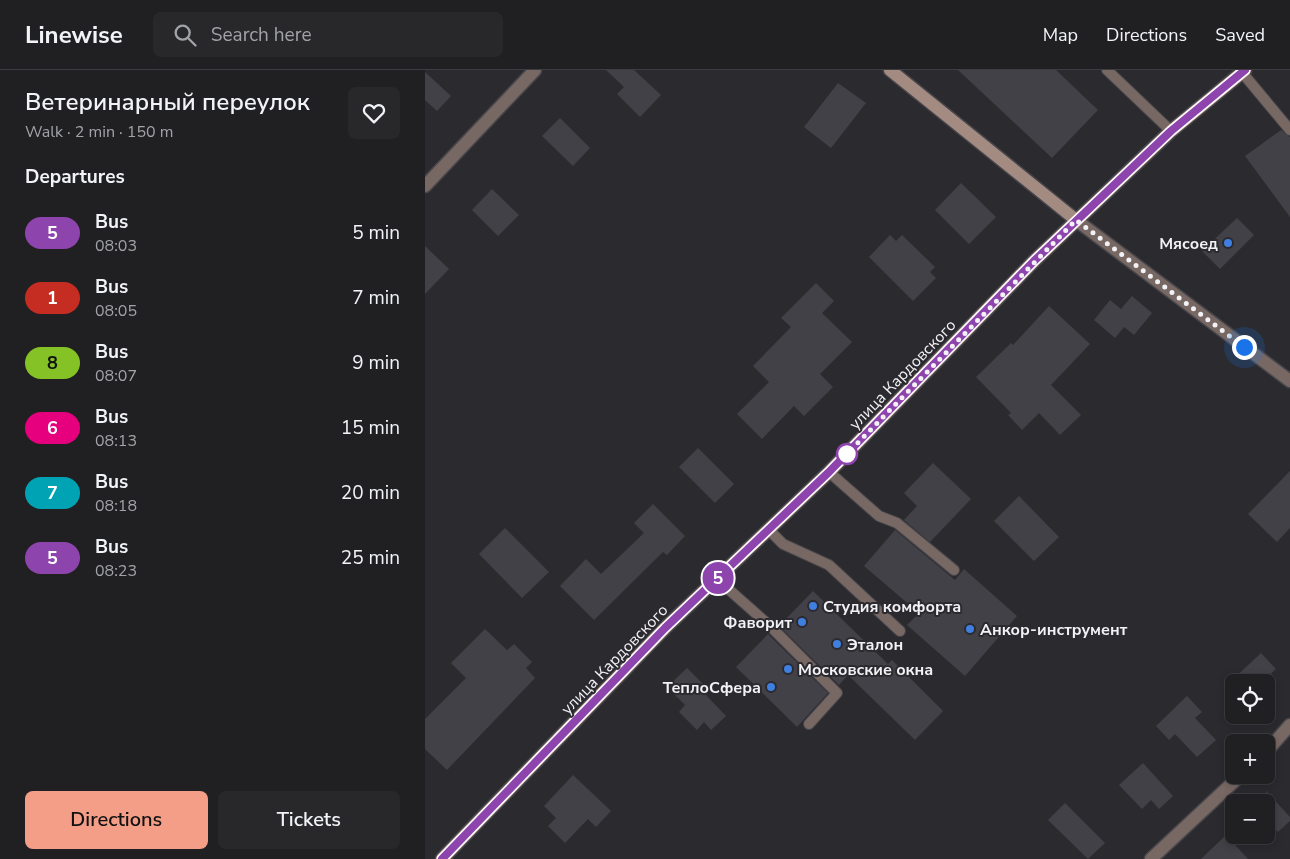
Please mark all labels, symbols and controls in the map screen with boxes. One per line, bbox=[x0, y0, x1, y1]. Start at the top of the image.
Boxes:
search box bbox=[153, 12, 503, 57]
text: Linewise bbox=[25, 19, 123, 51]
icon: search bbox=[171, 21, 199, 49]
text: Search here bbox=[211, 22, 312, 48]
text: Map bbox=[1043, 23, 1078, 47]
text: Directions bbox=[1106, 23, 1187, 47]
text: Saved bbox=[1215, 23, 1265, 47]
text: Ветеринарный переулок bbox=[25, 86, 310, 118]
button: heart bbox=[348, 87, 400, 139]
text: Walk · 2 min · 150 m bbox=[25, 121, 173, 143]
text: Departures bbox=[25, 164, 125, 190]
text: Bus bbox=[95, 209, 128, 235]
text: 5 min bbox=[352, 220, 400, 246]
text: 5 bbox=[47, 221, 58, 245]
place label: Мясоед bbox=[1159, 233, 1218, 255]
text: 08:03 bbox=[95, 235, 137, 257]
marker: Мясоед bbox=[1222, 237, 1234, 249]
text: Bus bbox=[95, 274, 128, 300]
text: 7 min bbox=[352, 285, 400, 311]
text: 1 bbox=[47, 286, 58, 310]
text: 08:05 bbox=[95, 300, 137, 322]
street label: улица Кардовского bbox=[844, 315, 961, 435]
your location bbox=[1232, 335, 1257, 360]
text: Bus bbox=[95, 339, 128, 365]
text: 9 min bbox=[352, 350, 400, 376]
text: 8 bbox=[47, 351, 58, 375]
text: 08:07 bbox=[95, 365, 137, 387]
text: Bus bbox=[95, 404, 128, 430]
text: 15 min bbox=[341, 415, 400, 441]
text: 6 bbox=[47, 416, 58, 440]
text: 08:13 bbox=[95, 430, 137, 452]
unlabelled marker bbox=[836, 443, 858, 465]
text: Bus bbox=[95, 469, 128, 495]
text: 20 min bbox=[341, 480, 400, 506]
text: 7 bbox=[47, 481, 58, 505]
text: 08:18 bbox=[95, 495, 137, 517]
text: Bus bbox=[95, 534, 128, 560]
text: 25 min bbox=[341, 545, 400, 571]
text: 5 bbox=[47, 546, 58, 570]
text: 08:23 bbox=[95, 560, 137, 582]
line badge: 5 bbox=[702, 562, 734, 594]
text: 5 bbox=[713, 566, 723, 590]
place label: Студия комфорта bbox=[823, 596, 961, 618]
street label: улица Кардовского bbox=[556, 600, 673, 720]
marker: Студия комфорта bbox=[807, 600, 819, 612]
place label: Фаворит bbox=[723, 612, 792, 634]
marker: Фаворит bbox=[796, 616, 808, 628]
place label: Анкор-инструмент bbox=[980, 619, 1128, 641]
marker: Анкор-инструмент bbox=[964, 623, 976, 635]
place label: Эталон bbox=[847, 634, 903, 656]
marker: Эталон bbox=[831, 638, 843, 650]
place label: Московские окна bbox=[798, 659, 933, 681]
marker: Московские окна bbox=[782, 663, 794, 675]
map controls bbox=[1225, 674, 1275, 844]
button: locate bbox=[1225, 674, 1275, 724]
place label: ТеплоСфера bbox=[663, 677, 761, 699]
marker: ТеплоСфера bbox=[765, 681, 777, 693]
button: + bbox=[1225, 734, 1275, 784]
button: Directions bbox=[25, 791, 208, 849]
button: Tickets bbox=[218, 791, 400, 849]
button: − bbox=[1225, 794, 1275, 844]

